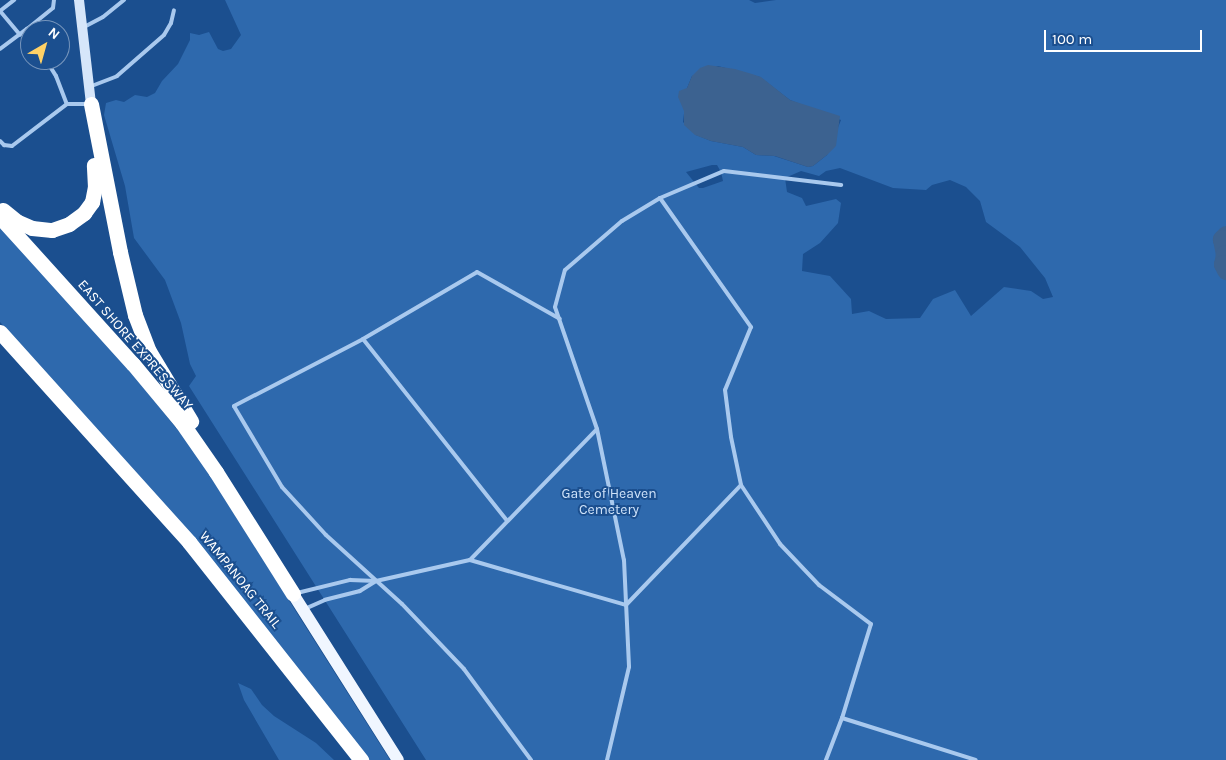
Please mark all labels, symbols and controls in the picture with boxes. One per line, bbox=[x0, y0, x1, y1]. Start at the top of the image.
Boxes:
north arrow bbox=[20, 20, 70, 70]
scale bar bbox=[1046, 20, 1204, 52]
text: N bbox=[45, 24, 63, 43]
text: 100 m bbox=[1052, 30, 1092, 48]
street label: EAST SHORE EXPRESSWAY bbox=[74, 277, 196, 413]
park label: Gate of Heaven Cemetery bbox=[561, 486, 657, 518]
street label: WAMPANOAG TRAIL bbox=[196, 528, 284, 632]

